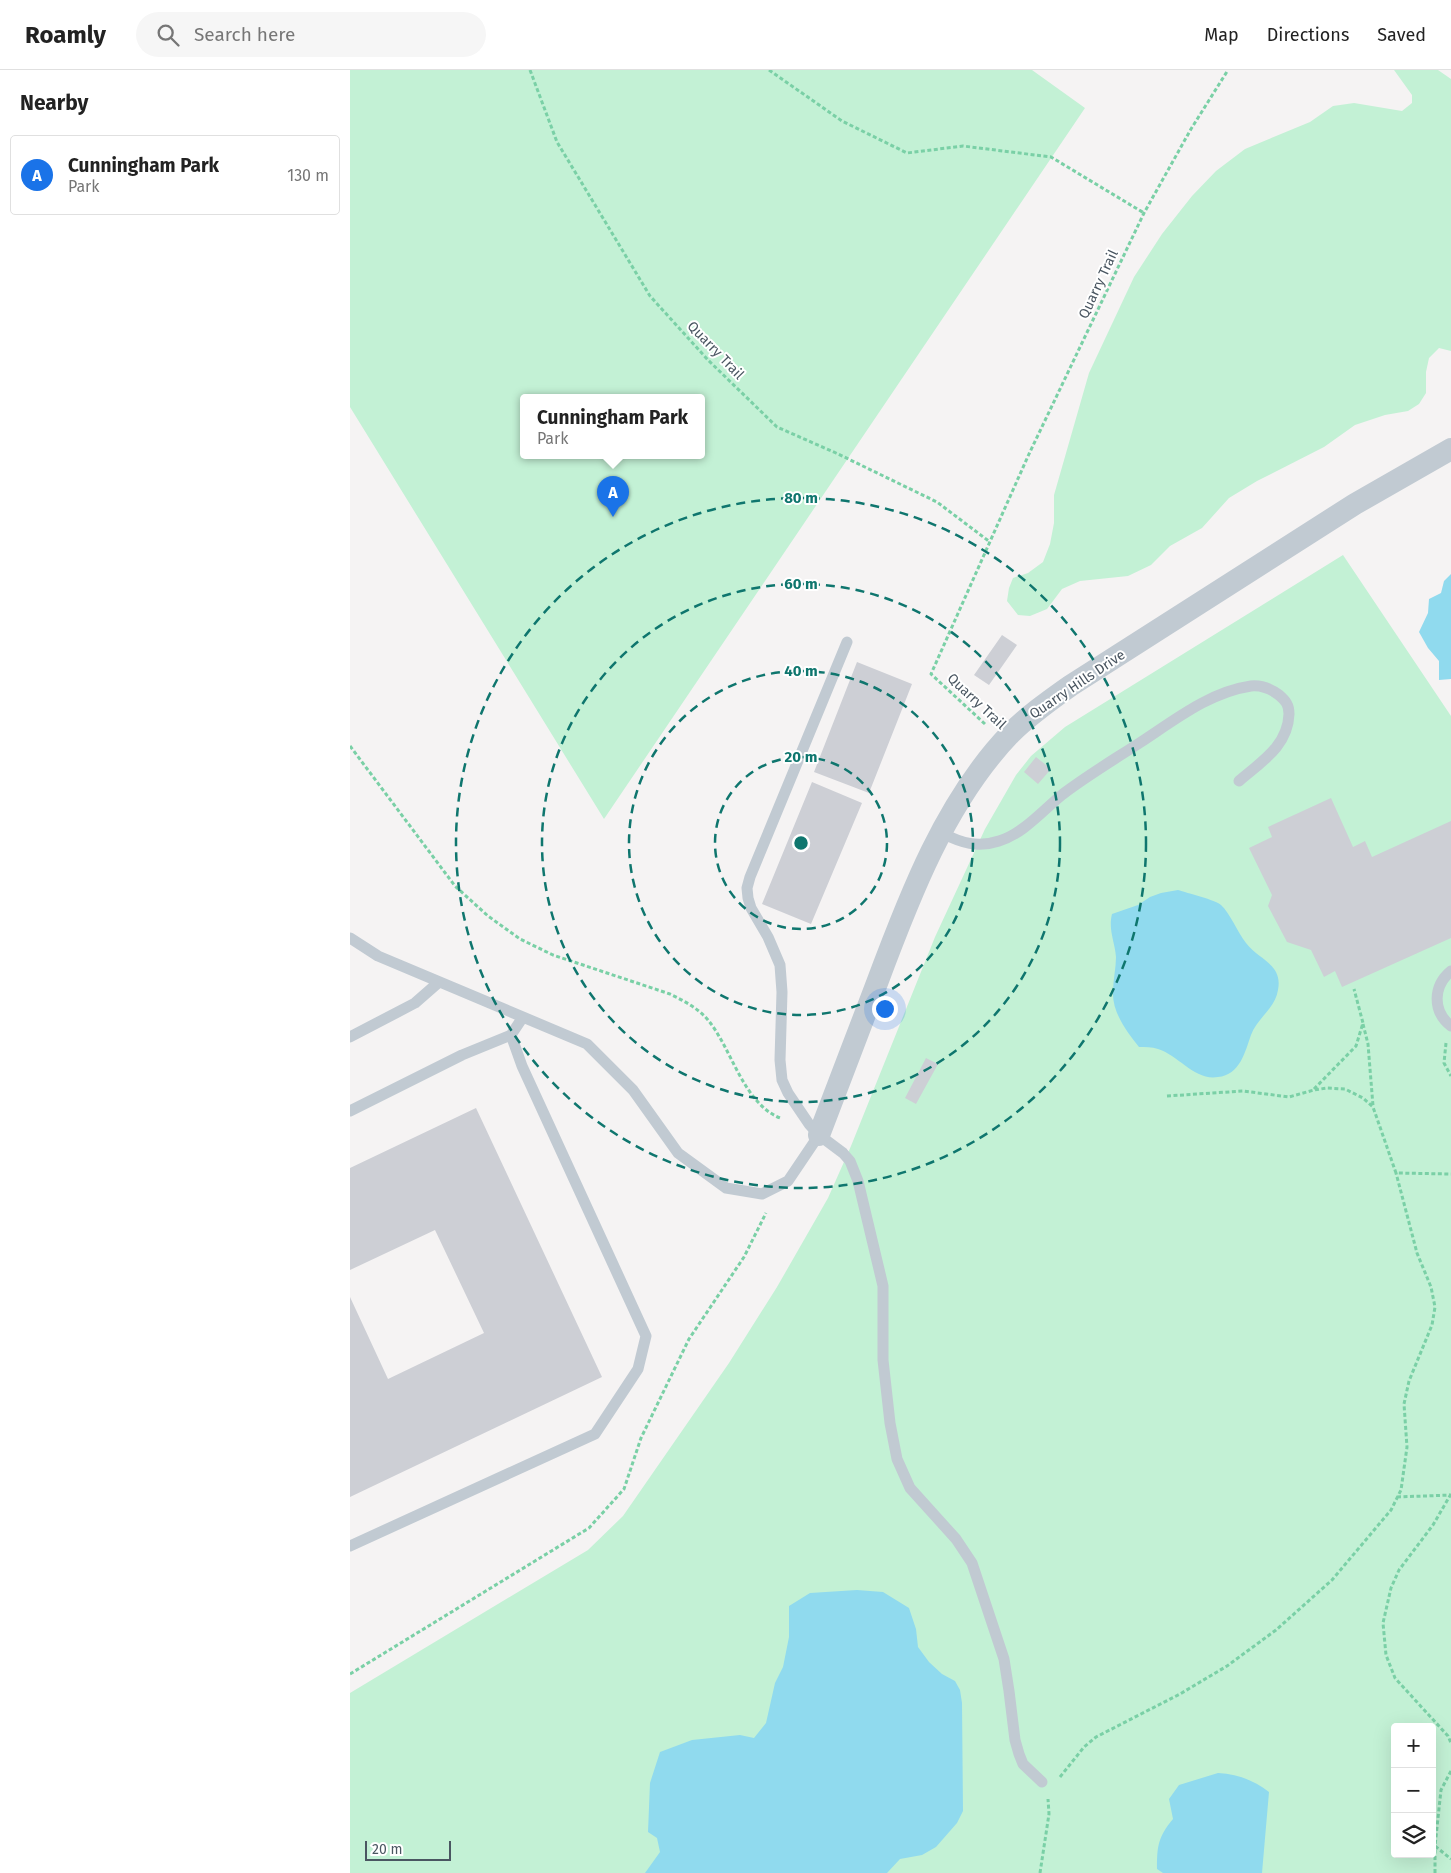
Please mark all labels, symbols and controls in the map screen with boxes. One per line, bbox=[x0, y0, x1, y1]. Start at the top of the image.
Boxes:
search box bbox=[136, 12, 486, 57]
text: Roamly bbox=[25, 21, 106, 49]
icon: search bbox=[154, 21, 182, 49]
text: Search here bbox=[194, 23, 295, 46]
text: Map bbox=[1204, 24, 1239, 46]
text: Directions bbox=[1267, 24, 1349, 46]
text: Saved bbox=[1377, 24, 1426, 46]
text: Nearby bbox=[20, 90, 88, 116]
text: Cunningham Park bbox=[68, 154, 219, 177]
text: A bbox=[32, 166, 42, 185]
text: 130 m bbox=[287, 166, 329, 185]
text: Park bbox=[68, 177, 100, 196]
street label: Quarry Trail bbox=[1075, 247, 1122, 321]
street label: Quarry Trail bbox=[684, 318, 748, 383]
popup bbox=[520, 394, 705, 459]
text: Cunningham Park bbox=[537, 406, 688, 429]
text: Park bbox=[537, 429, 568, 448]
pin: A bbox=[597, 476, 629, 517]
text: 80 m bbox=[784, 489, 818, 507]
text: 60 m bbox=[784, 575, 818, 593]
street label: Quarry Hills Drive bbox=[1026, 646, 1128, 723]
text: 40 m bbox=[784, 662, 818, 680]
street label: Quarry Trail bbox=[944, 670, 1010, 733]
text: 20 m bbox=[785, 748, 817, 766]
centre of rings bbox=[792, 834, 810, 852]
your location bbox=[872, 996, 898, 1022]
map controls bbox=[1391, 1723, 1436, 1858]
button: + bbox=[1391, 1723, 1436, 1768]
button: − bbox=[1391, 1768, 1436, 1813]
button: layers bbox=[1391, 1813, 1436, 1858]
scale bar bbox=[365, 1838, 451, 1861]
text: 20 m bbox=[372, 1841, 402, 1858]

